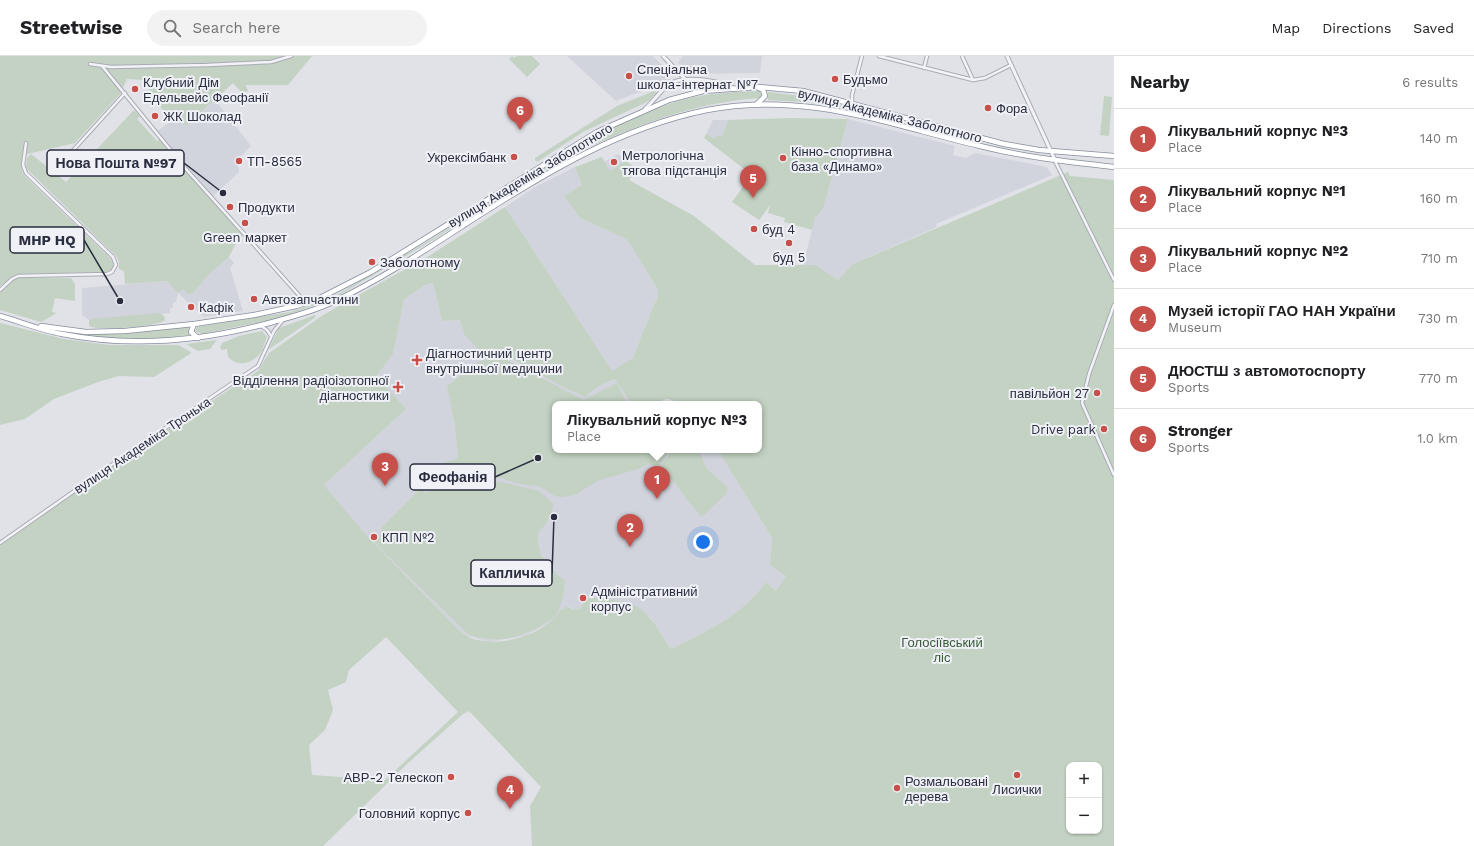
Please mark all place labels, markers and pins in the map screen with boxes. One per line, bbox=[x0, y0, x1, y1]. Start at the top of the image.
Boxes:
place label: Спеціальна школа-інтернат №7 bbox=[637, 62, 758, 92]
marker: Спеціальна школа-інтернат №7 bbox=[624, 71, 634, 81]
place label: Будьмо bbox=[843, 72, 888, 87]
marker: Будьмо bbox=[830, 74, 840, 84]
place label: Клубний Дім Едельвейс Феофанії bbox=[143, 75, 269, 105]
marker: Клубний Дім Едельвейс Феофанії bbox=[130, 84, 140, 94]
pin: 6 bbox=[507, 97, 533, 130]
place label: Фора bbox=[996, 101, 1028, 116]
marker: Фора bbox=[983, 103, 993, 113]
place label: ЖК Шоколад bbox=[163, 109, 242, 124]
marker: ЖК Шоколад bbox=[150, 111, 160, 121]
place label: Кінно-спортивна база «Динамо» bbox=[791, 144, 893, 174]
place label: Метрологічна тягова підстанція bbox=[622, 148, 727, 178]
callout: Нова Пошта №97 bbox=[47, 150, 184, 176]
place label: Укрексімбанк bbox=[427, 150, 506, 165]
marker: Укрексімбанк bbox=[509, 152, 519, 162]
marker: Кінно-спортивна база «Динамо» bbox=[778, 153, 788, 163]
place label: ТП-8565 bbox=[247, 154, 302, 169]
marker: ТП-8565 bbox=[234, 156, 244, 166]
marker: Метрологічна тягова підстанція bbox=[609, 157, 619, 167]
pin: 5 bbox=[740, 165, 766, 198]
place label: Продукти bbox=[238, 200, 295, 215]
marker: Продукти bbox=[225, 202, 235, 212]
marker: Green маркет bbox=[240, 218, 250, 228]
place label: буд 4 bbox=[762, 222, 795, 237]
marker: буд 4 bbox=[749, 224, 759, 234]
callout: MHP HQ bbox=[10, 227, 84, 253]
place label: Green маркет bbox=[203, 230, 287, 245]
marker: буд 5 bbox=[784, 238, 794, 248]
place label: буд 5 bbox=[773, 250, 805, 265]
place label: Заболотному bbox=[380, 255, 461, 270]
marker: Заболотному bbox=[367, 257, 377, 267]
place label: Автозапчастини bbox=[262, 292, 359, 307]
marker: Автозапчастини bbox=[249, 294, 259, 304]
place label: Кафік bbox=[199, 300, 233, 315]
marker: Кафік bbox=[186, 302, 196, 312]
place label: Діагностичний центр внутрішньої медицини bbox=[426, 346, 562, 376]
marker: Діагностичний центр внутрішньої медицини bbox=[411, 354, 423, 366]
place label: Відділення радіоізотопної діагностики bbox=[233, 373, 389, 403]
marker: Відділення радіоізотопної діагностики bbox=[392, 381, 404, 393]
place label: павільйон 27 bbox=[1010, 386, 1089, 401]
marker: павільйон 27 bbox=[1092, 388, 1102, 398]
place label: Drive park bbox=[1031, 422, 1097, 437]
marker: Drive park bbox=[1099, 424, 1109, 434]
pin: 3 bbox=[372, 453, 398, 486]
callout: Феофанія bbox=[410, 464, 495, 490]
pin: 1 bbox=[644, 466, 670, 499]
pin: 2 bbox=[617, 514, 643, 547]
place label: КПП №2 bbox=[382, 530, 435, 545]
marker: КПП №2 bbox=[369, 532, 379, 542]
callout: Капличка bbox=[471, 560, 552, 586]
place label: Адміністративний корпус bbox=[591, 584, 698, 614]
marker: Адміністративний корпус bbox=[578, 593, 588, 603]
place label: АВР-2 Телескоп bbox=[343, 770, 443, 785]
marker: Лисички bbox=[1012, 770, 1022, 780]
marker: АВР-2 Телескоп bbox=[446, 772, 456, 782]
place label: Розмальовані дерева bbox=[905, 774, 988, 804]
pin: 4 bbox=[497, 776, 523, 809]
place label: Лисички bbox=[992, 782, 1042, 797]
marker: Розмальовані дерева bbox=[892, 783, 902, 793]
place label: Головний корпус bbox=[359, 806, 460, 821]
marker: Головний корпус bbox=[463, 808, 473, 818]

